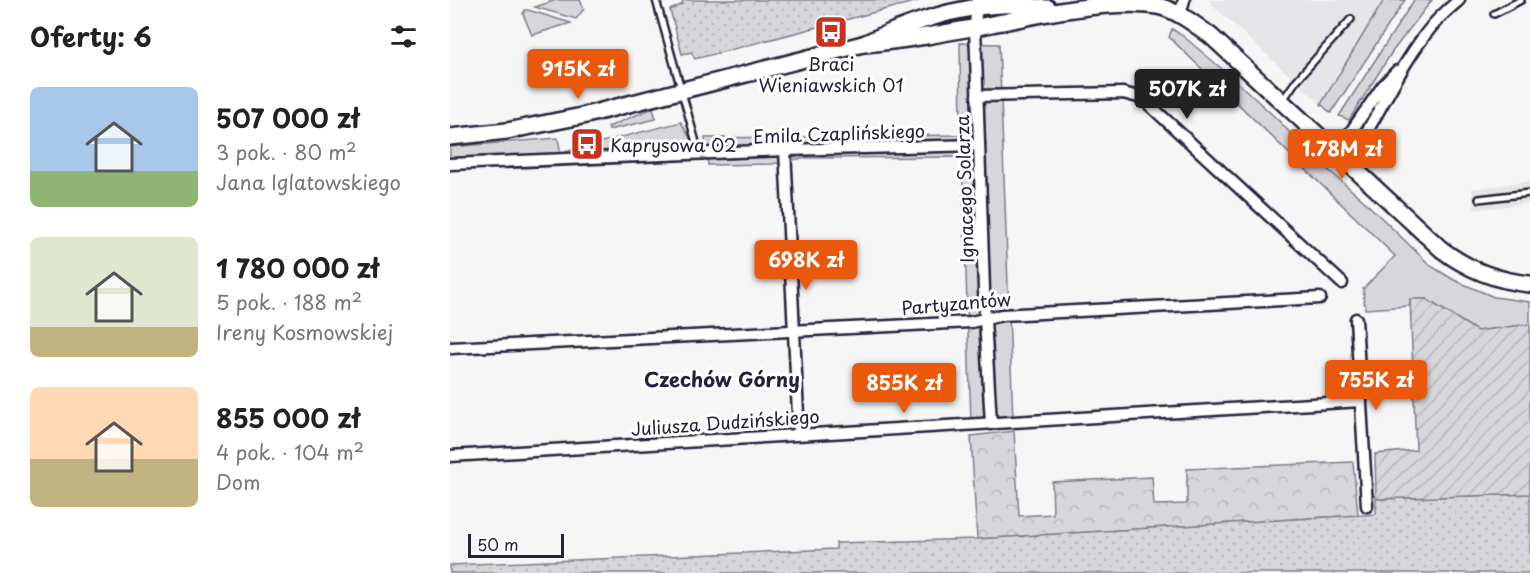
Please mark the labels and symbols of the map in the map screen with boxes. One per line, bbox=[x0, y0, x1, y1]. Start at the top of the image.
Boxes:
bus stop icon: Braci Wieniawskich 01 bbox=[813, 14, 849, 50]
pin: 915K zł bbox=[523, 49, 633, 100]
place label: Braci Wieniawskich 01 bbox=[759, 50, 904, 98]
pin: 507K zł bbox=[1132, 69, 1242, 120]
street label: Ignacego Solarza bbox=[948, 114, 980, 264]
street label: Emila Czaplińskiego bbox=[752, 117, 926, 149]
bus stop icon: Kaprysowa 02 bbox=[569, 126, 605, 162]
pin: 1.78M zł bbox=[1280, 129, 1404, 180]
place label: Kaprysowa 02 bbox=[610, 131, 737, 158]
pin: 698K zł bbox=[751, 240, 861, 291]
street label: Partyzantów bbox=[900, 285, 1012, 321]
pin: 755K zł bbox=[1321, 360, 1431, 411]
pin: 855K zł bbox=[849, 363, 959, 414]
district label: Czechów Górny bbox=[644, 364, 800, 394]
street label: Juliusza Dudzińskiego bbox=[630, 402, 820, 442]
scale bar bbox=[468, 531, 564, 558]

